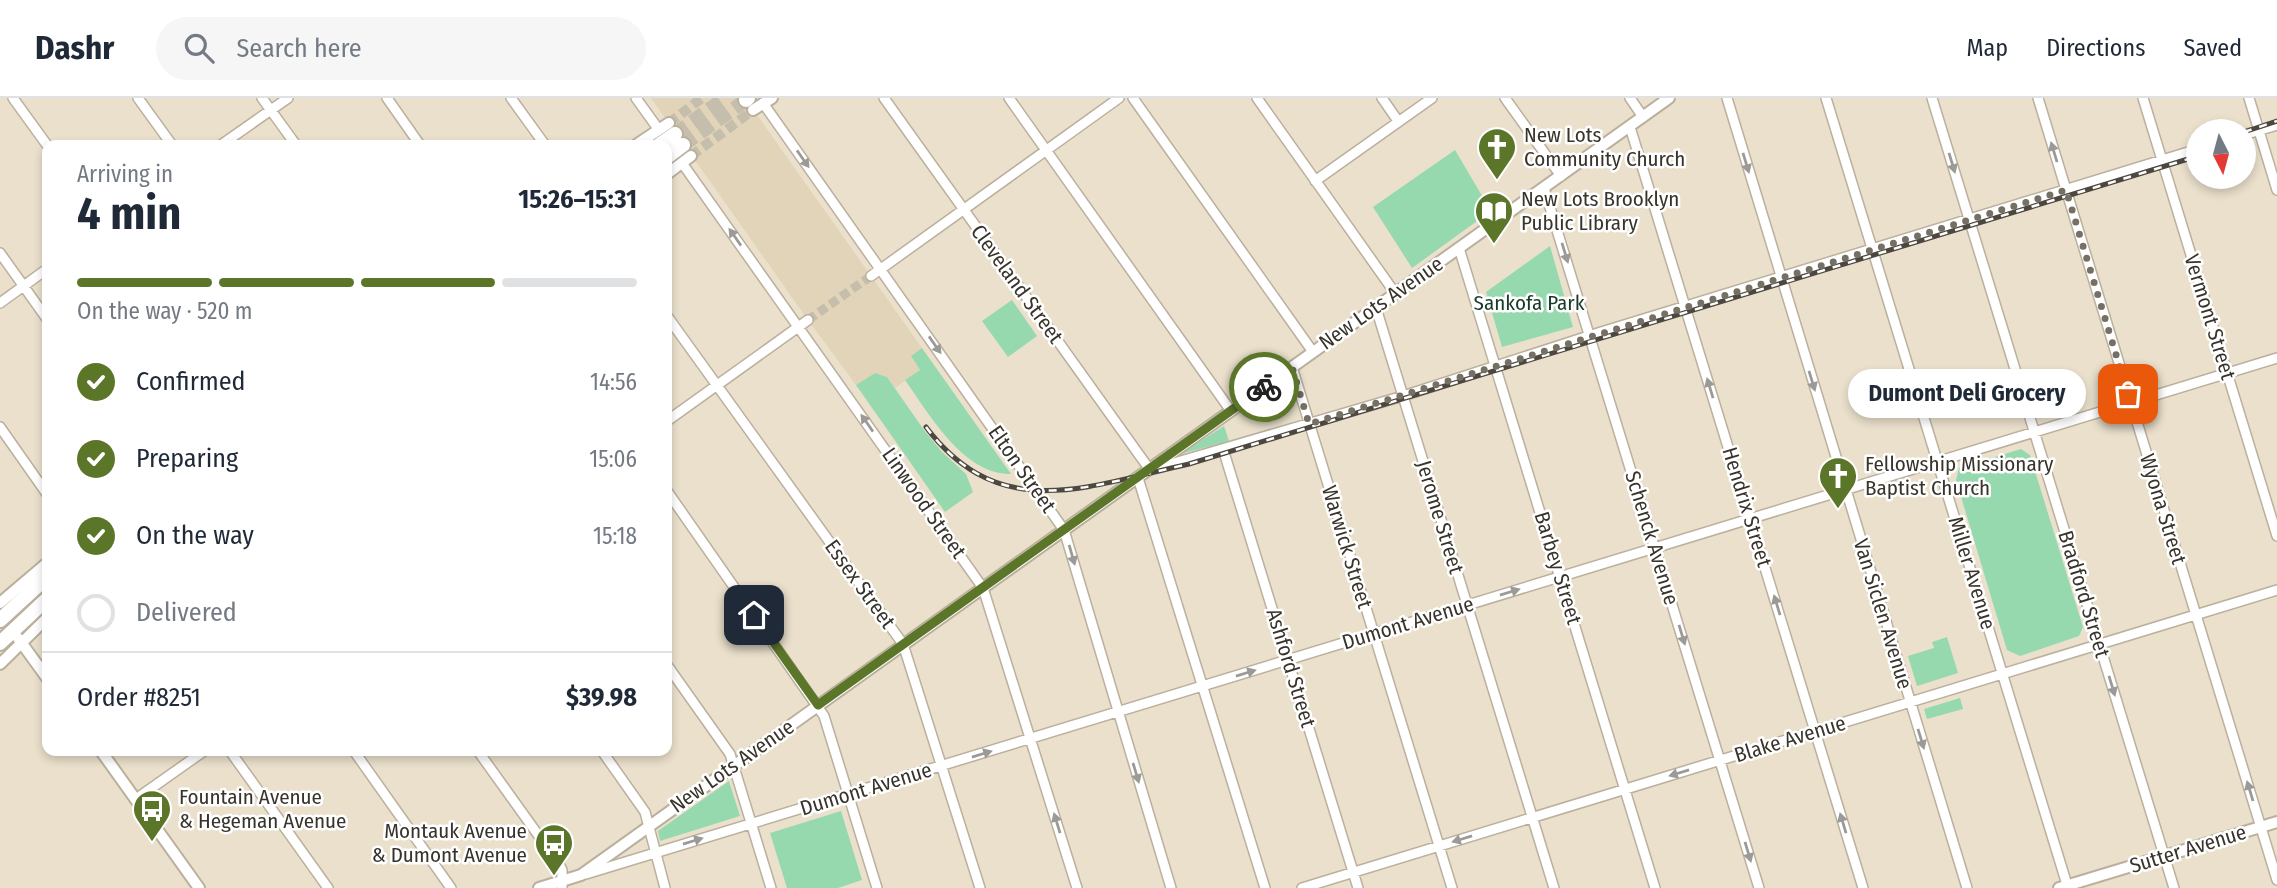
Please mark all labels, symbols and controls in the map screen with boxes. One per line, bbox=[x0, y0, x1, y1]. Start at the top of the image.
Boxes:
search box bbox=[156, 17, 646, 80]
text: Dashr bbox=[35, 28, 114, 68]
icon: search bbox=[180, 29, 218, 67]
text: Search here bbox=[236, 33, 362, 64]
text: Map bbox=[1967, 34, 2008, 62]
text: Directions bbox=[2046, 34, 2145, 62]
text: Saved bbox=[2183, 34, 2242, 62]
north arrow bbox=[2186, 119, 2256, 189]
map controls bbox=[2186, 119, 2256, 189]
place label: New Lots Community Church bbox=[1524, 122, 1685, 172]
church icon: New Lots Community Church bbox=[1476, 126, 1518, 181]
one-way arrow bbox=[2049, 141, 2059, 162]
one-way arrow bbox=[796, 150, 810, 168]
one-way arrow bbox=[1741, 153, 1752, 175]
one-way arrow bbox=[1948, 153, 1958, 174]
text: Arriving in bbox=[77, 160, 173, 188]
text: 15:26–15:31 bbox=[518, 184, 637, 215]
text: 4 min bbox=[77, 186, 181, 241]
place label: New Lots Brooklyn Public Library bbox=[1521, 186, 1679, 236]
library icon: New Lots Brooklyn Public Library bbox=[1473, 190, 1515, 245]
street label: Cleveland Street bbox=[965, 220, 1069, 349]
one-way arrow bbox=[728, 228, 742, 246]
one-way arrow bbox=[1560, 243, 1570, 264]
street label: New Lots Avenue bbox=[1314, 251, 1448, 355]
street label: Vermont Street bbox=[2179, 251, 2241, 383]
park label: Sankofa Park bbox=[1474, 290, 1585, 316]
text: On the way · 520 m bbox=[77, 297, 253, 325]
one-way arrow bbox=[927, 336, 941, 354]
courier bbox=[1229, 352, 1299, 422]
icon: check bbox=[77, 363, 115, 401]
pin bbox=[2098, 364, 2158, 424]
text: Confirmed bbox=[136, 366, 246, 397]
text: 14:56 bbox=[590, 368, 637, 396]
icon: bike bbox=[1245, 368, 1283, 406]
callout: Dumont Deli Grocery bbox=[1848, 370, 2086, 418]
one-way arrow bbox=[1807, 371, 1817, 392]
icon: bag bbox=[2109, 375, 2147, 413]
one-way arrow bbox=[1704, 377, 1715, 398]
text: Dumont Deli Grocery bbox=[1869, 379, 2065, 407]
one-way arrow bbox=[860, 414, 874, 432]
street label: Elton Street bbox=[983, 420, 1062, 518]
icon: check bbox=[77, 440, 115, 478]
text: Preparing bbox=[136, 443, 238, 474]
street label: Linwood Street bbox=[876, 443, 972, 564]
street label: Hendrix Street bbox=[1716, 444, 1778, 570]
text: 15:06 bbox=[589, 445, 637, 473]
place label: Fellowship Missionary Baptist Church bbox=[1865, 451, 2054, 501]
street label: Wyona Street bbox=[2134, 451, 2192, 567]
church icon: Fellowship Missionary Baptist Church bbox=[1817, 455, 1859, 510]
street label: Jerome Street bbox=[1410, 457, 1470, 577]
street label: Schenck Avenue bbox=[1619, 468, 1685, 608]
street label: Warwick Street bbox=[1316, 482, 1378, 612]
street label: Barbey Street bbox=[1529, 508, 1588, 628]
street label: Miller Avenue bbox=[1942, 513, 2002, 633]
icon: check bbox=[77, 517, 115, 555]
text: On the way bbox=[136, 520, 254, 551]
text: 15:18 bbox=[593, 522, 637, 550]
street label: Bradford Street bbox=[2052, 527, 2116, 661]
street label: Essex Street bbox=[819, 535, 901, 634]
street label: Van Siclen Avenue bbox=[1848, 536, 1918, 692]
one-way arrow bbox=[1067, 544, 1077, 565]
pin bbox=[724, 585, 784, 645]
one-way arrow bbox=[1500, 587, 1521, 597]
street label: Dumont Avenue bbox=[1339, 591, 1477, 655]
one-way arrow bbox=[1771, 594, 1781, 615]
icon: home bbox=[735, 596, 773, 634]
text: Delivered bbox=[136, 597, 237, 628]
street label: Ashford Street bbox=[1261, 605, 1321, 731]
one-way arrow bbox=[1677, 624, 1687, 645]
one-way arrow bbox=[1236, 668, 1257, 678]
one-way arrow bbox=[2107, 675, 2117, 696]
text: Order #8251 bbox=[77, 682, 201, 713]
text: $39.98 bbox=[566, 682, 637, 713]
street label: Blake Avenue bbox=[1731, 710, 1849, 768]
street label: New Lots Avenue bbox=[665, 714, 799, 818]
one-way arrow bbox=[1917, 729, 1927, 750]
one-way arrow bbox=[971, 749, 992, 759]
street label: Dumont Avenue bbox=[797, 757, 935, 821]
one-way arrow bbox=[1131, 763, 1141, 784]
one-way arrow bbox=[1668, 768, 1689, 778]
one-way arrow bbox=[2244, 781, 2254, 802]
place label: Fountain Avenue & Hegeman Avenue bbox=[179, 784, 346, 834]
bus stop icon: Fountain Avenue & Hegeman Avenue bbox=[131, 788, 173, 843]
one-way arrow bbox=[1052, 812, 1062, 833]
one-way arrow bbox=[1838, 812, 1848, 833]
place label: Montauk Avenue & Dumont Avenue bbox=[372, 818, 527, 868]
street label: Sutter Avenue bbox=[2127, 819, 2249, 879]
bus stop icon: Montauk Avenue & Dumont Avenue bbox=[533, 822, 575, 877]
one-way arrow bbox=[683, 835, 704, 845]
one-way arrow bbox=[1451, 835, 1472, 845]
one-way arrow bbox=[1744, 842, 1754, 863]

